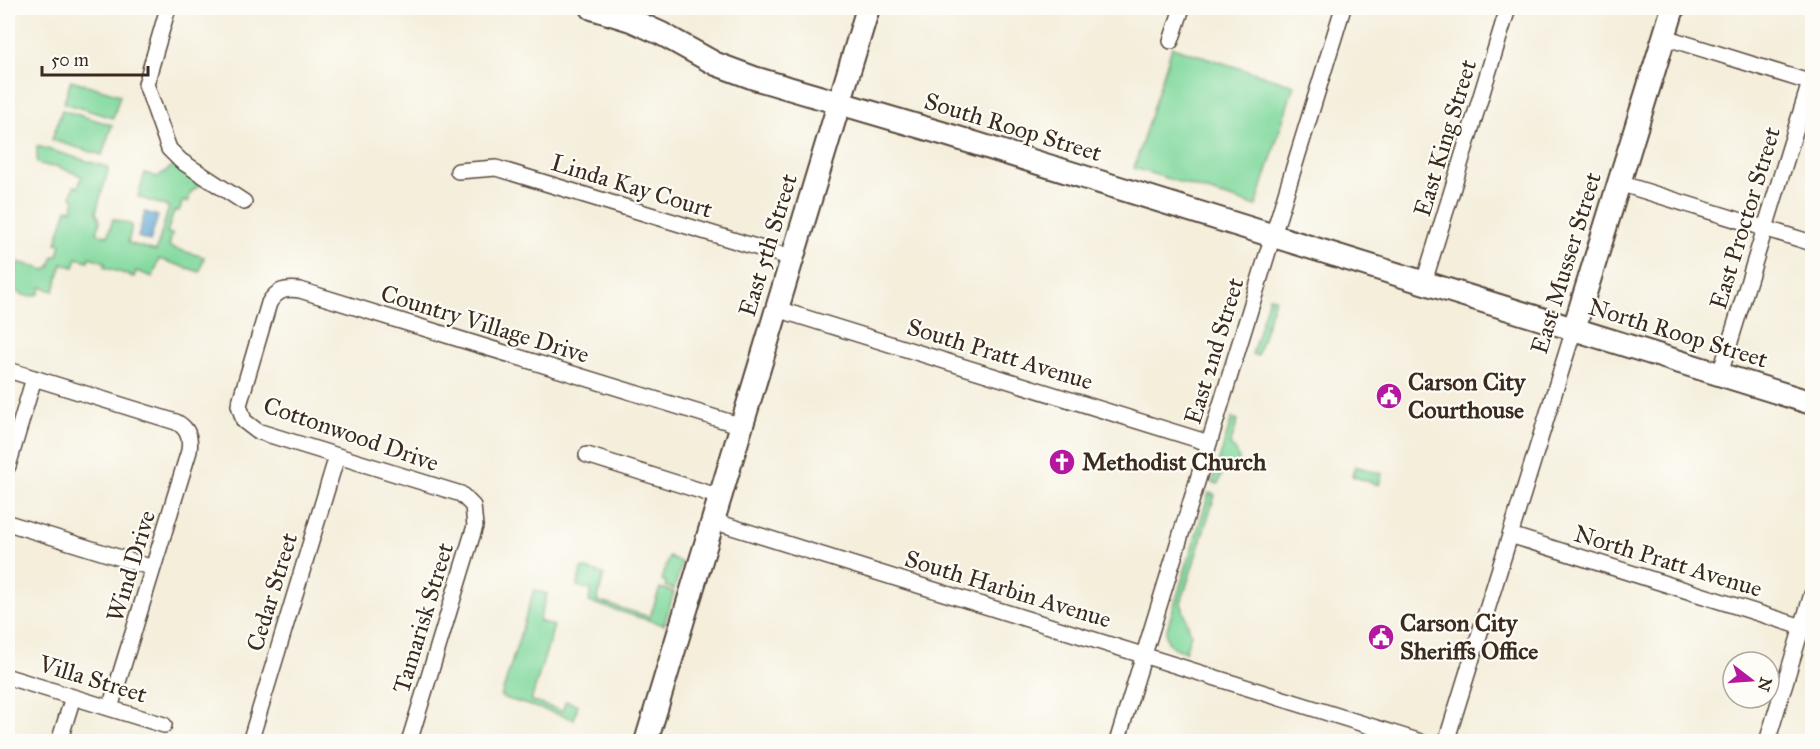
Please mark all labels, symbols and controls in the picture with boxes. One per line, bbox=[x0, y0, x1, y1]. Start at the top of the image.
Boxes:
scale bar bbox=[42, 39, 148, 77]
text: 50 m bbox=[51, 49, 89, 71]
street label: East King Street bbox=[1407, 56, 1483, 220]
street label: South Roop Street bbox=[921, 86, 1106, 168]
street label: East Proctor Street bbox=[1703, 123, 1787, 313]
street label: Linda Kay Court bbox=[548, 147, 717, 225]
street label: East Musser Street bbox=[1524, 168, 1608, 357]
street label: East 5th Street bbox=[732, 170, 804, 320]
street label: East 2nd Street bbox=[1178, 274, 1251, 428]
street label: Country Village Drive bbox=[377, 278, 593, 370]
street label: North Roop Street bbox=[1585, 291, 1772, 375]
street label: South Pratt Avenue bbox=[903, 311, 1097, 397]
place label: Carson City Courthouse bbox=[1408, 367, 1527, 425]
public building icon: Carson City Courthouse bbox=[1374, 381, 1404, 411]
street label: Cottonwood Drive bbox=[259, 390, 443, 478]
church icon: Methodist Church bbox=[1047, 447, 1077, 477]
place label: Methodist Church bbox=[1082, 447, 1267, 477]
street label: Wind Drive bbox=[100, 507, 162, 625]
street label: North Pratt Avenue bbox=[1570, 518, 1766, 604]
street label: Cedar Street bbox=[240, 529, 304, 655]
street label: Tamarisk Street bbox=[386, 539, 460, 697]
street label: South Harbin Avenue bbox=[901, 543, 1115, 635]
place label: Carson City Sheriffs Office bbox=[1400, 608, 1538, 666]
public building icon: Carson City Sheriffs Office bbox=[1366, 622, 1396, 652]
street label: Villa Street bbox=[34, 648, 151, 710]
north arrow bbox=[1721, 650, 1781, 710]
text: N bbox=[1754, 675, 1776, 694]

